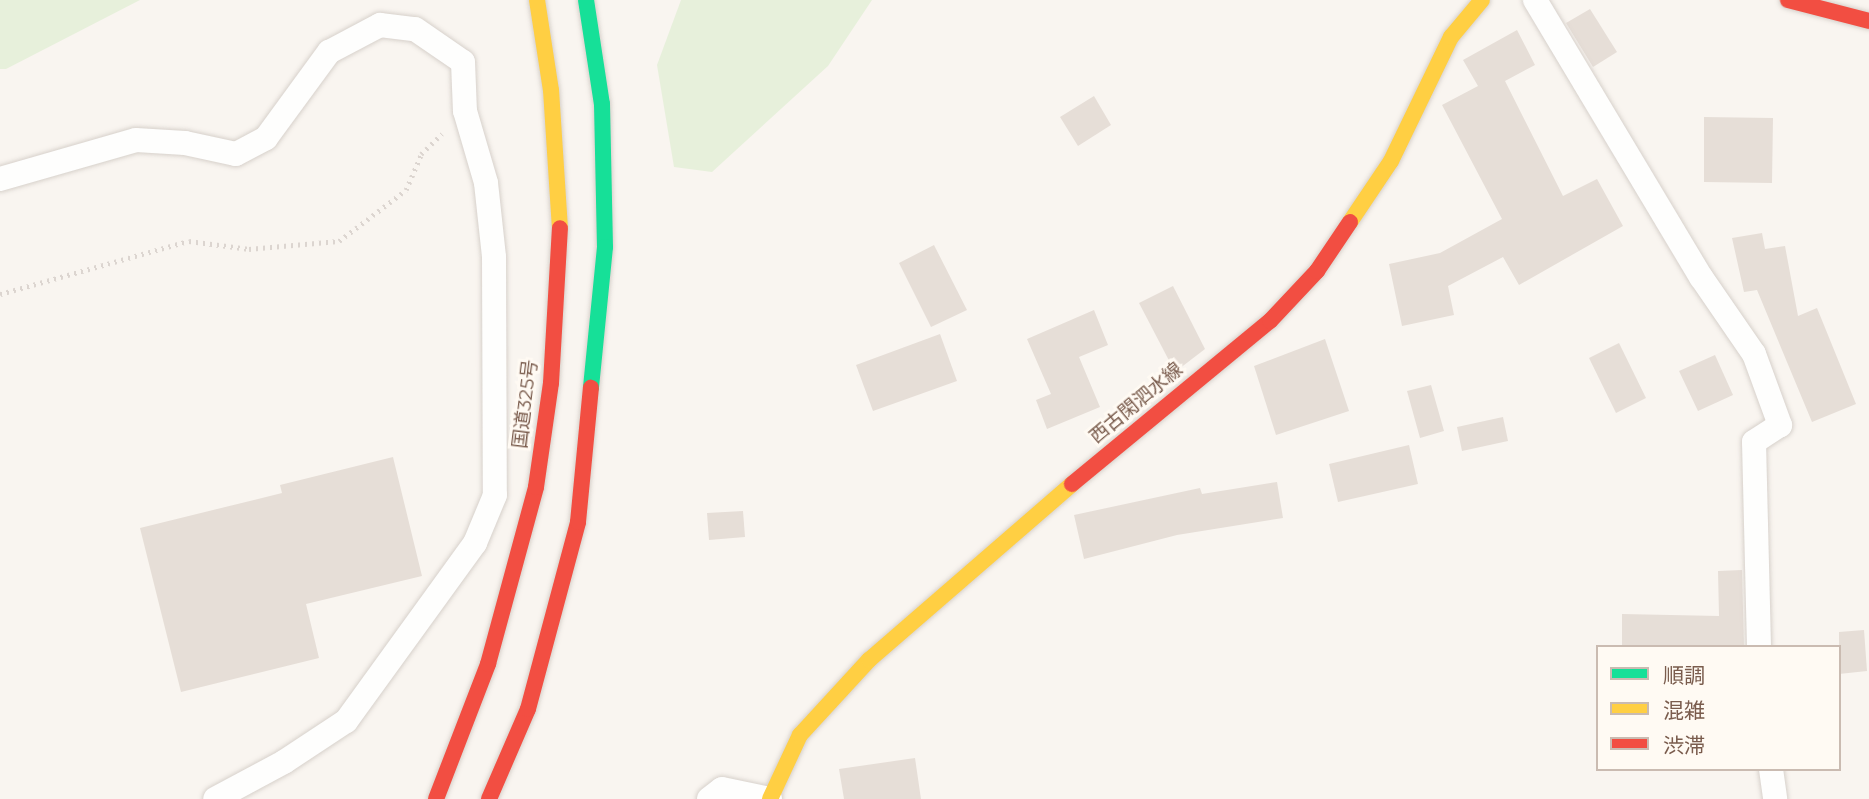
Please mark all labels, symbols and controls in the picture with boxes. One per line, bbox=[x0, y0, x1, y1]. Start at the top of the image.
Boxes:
street label: 国道325号 bbox=[508, 358, 542, 450]
street label: 西古閑泗水線 bbox=[1085, 358, 1187, 448]
legend bbox=[1596, 645, 1841, 771]
text: 順調 bbox=[1663, 663, 1705, 688]
text: 混雑 bbox=[1663, 698, 1705, 723]
text: 渋滞 bbox=[1663, 733, 1705, 758]

